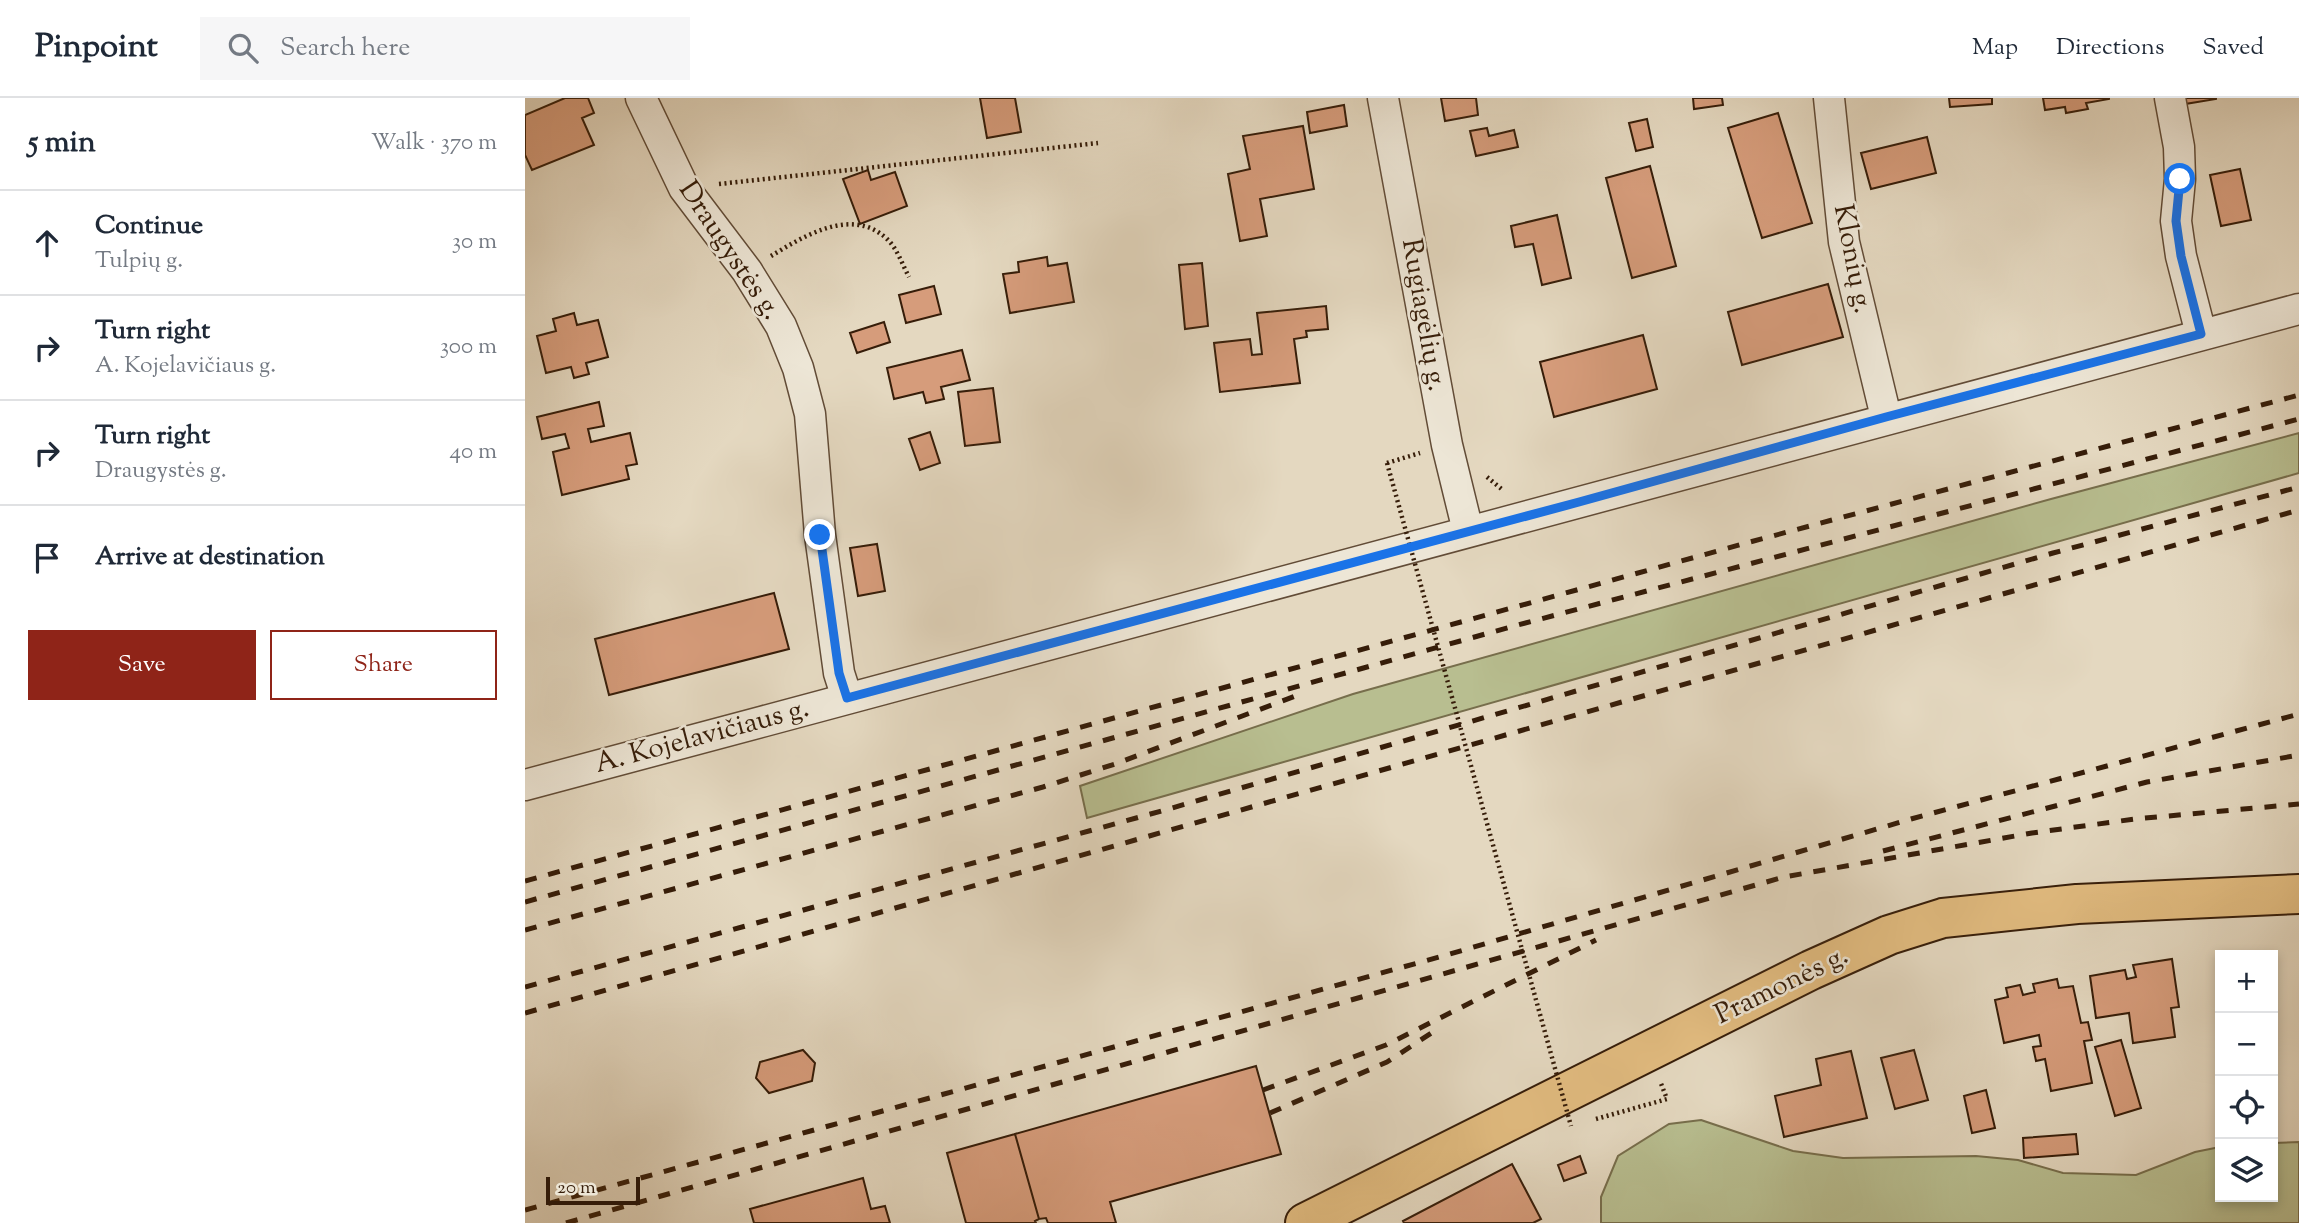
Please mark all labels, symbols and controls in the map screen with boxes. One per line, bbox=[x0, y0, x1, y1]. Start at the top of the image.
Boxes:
search box bbox=[200, 17, 690, 80]
text: Pinpoint bbox=[35, 24, 158, 72]
icon: search bbox=[224, 29, 262, 67]
text: Search here bbox=[280, 30, 410, 67]
text: Map bbox=[1972, 31, 2018, 65]
text: Directions bbox=[2056, 31, 2164, 65]
text: Saved bbox=[2202, 31, 2264, 65]
text: 5 min bbox=[28, 122, 96, 165]
text: Walk · 370 m bbox=[371, 127, 497, 160]
route start bbox=[2164, 163, 2195, 194]
street label: Draugystės g. bbox=[668, 173, 790, 329]
street label: Klonių g. bbox=[1822, 201, 1882, 317]
text: Continue bbox=[95, 208, 203, 245]
icon: ahead bbox=[28, 224, 66, 262]
text: 30 m bbox=[452, 226, 497, 259]
street label: Rugiagėlių g. bbox=[1390, 235, 1456, 395]
text: Tulpių g. bbox=[95, 245, 183, 278]
text: Turn right bbox=[95, 313, 210, 350]
icon: right bbox=[28, 329, 66, 367]
text: 300 m bbox=[440, 331, 497, 364]
text: A. Kojelavičiaus g. bbox=[95, 350, 276, 383]
text: Turn right bbox=[95, 418, 210, 455]
icon: right bbox=[28, 434, 66, 472]
text: 40 m bbox=[450, 436, 497, 469]
text: Draugystės g. bbox=[95, 455, 227, 488]
route end bbox=[804, 519, 835, 550]
icon: arrive bbox=[28, 539, 66, 577]
text: Arrive at destination bbox=[95, 539, 325, 576]
button: Save bbox=[28, 630, 256, 700]
button: Share bbox=[270, 630, 497, 700]
street label: A. Kojelavičiaus g. bbox=[590, 689, 814, 785]
street label: Pramonės g. bbox=[1709, 936, 1855, 1036]
map controls bbox=[2215, 950, 2278, 1202]
button: + bbox=[2215, 950, 2278, 1013]
button: − bbox=[2215, 1013, 2278, 1076]
button: locate bbox=[2215, 1076, 2278, 1139]
button: layers bbox=[2215, 1139, 2278, 1202]
scale bar bbox=[546, 1174, 641, 1206]
text: 20 m bbox=[557, 1175, 596, 1202]

